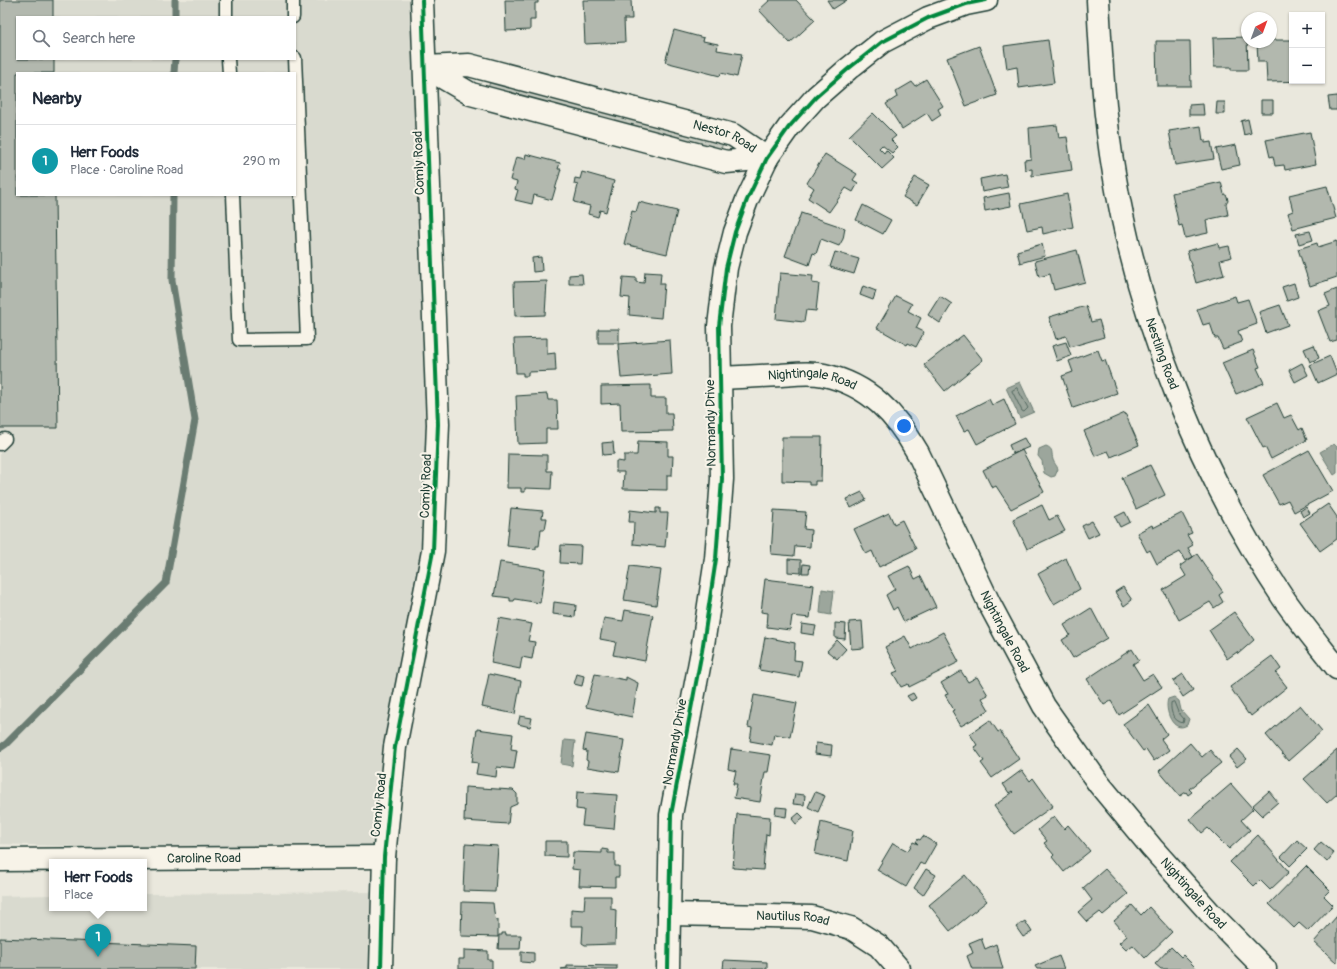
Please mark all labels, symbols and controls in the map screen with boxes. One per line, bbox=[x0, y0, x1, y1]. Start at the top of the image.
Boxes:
north arrow bbox=[1241, 12, 1277, 48]
map controls bbox=[1289, 12, 1325, 84]
button: + bbox=[1289, 12, 1325, 48]
search box bbox=[16, 16, 296, 60]
icon: search bbox=[30, 27, 52, 49]
text: Search here bbox=[62, 29, 135, 48]
button: − bbox=[1289, 48, 1325, 84]
text: Nearby bbox=[32, 88, 81, 109]
street label: Nestor Road bbox=[691, 117, 760, 157]
street label: Comly Road bbox=[410, 130, 428, 196]
text: Herr Foods bbox=[70, 143, 139, 162]
text: 1 bbox=[42, 153, 48, 169]
text: 290 m bbox=[243, 153, 280, 169]
text: Place · Caroline Road bbox=[70, 162, 183, 178]
street label: Nestling Road bbox=[1142, 316, 1182, 392]
street label: Nightingale Road bbox=[767, 365, 860, 394]
street label: Normandy Drive bbox=[702, 379, 720, 467]
your location bbox=[894, 416, 914, 436]
street label: Comly Road bbox=[417, 453, 435, 519]
street label: Nightingale Road bbox=[976, 588, 1033, 676]
street label: Normandy Drive bbox=[660, 697, 691, 786]
street label: Comly Road bbox=[368, 772, 390, 838]
street label: Caroline Road bbox=[167, 850, 241, 867]
street label: Nightingale Road bbox=[1157, 855, 1229, 933]
popup bbox=[49, 859, 147, 911]
text: Herr Foods bbox=[64, 868, 132, 887]
text: Place bbox=[64, 887, 93, 903]
street label: Nautilus Road bbox=[756, 908, 831, 930]
pin: 1 bbox=[85, 924, 111, 957]

